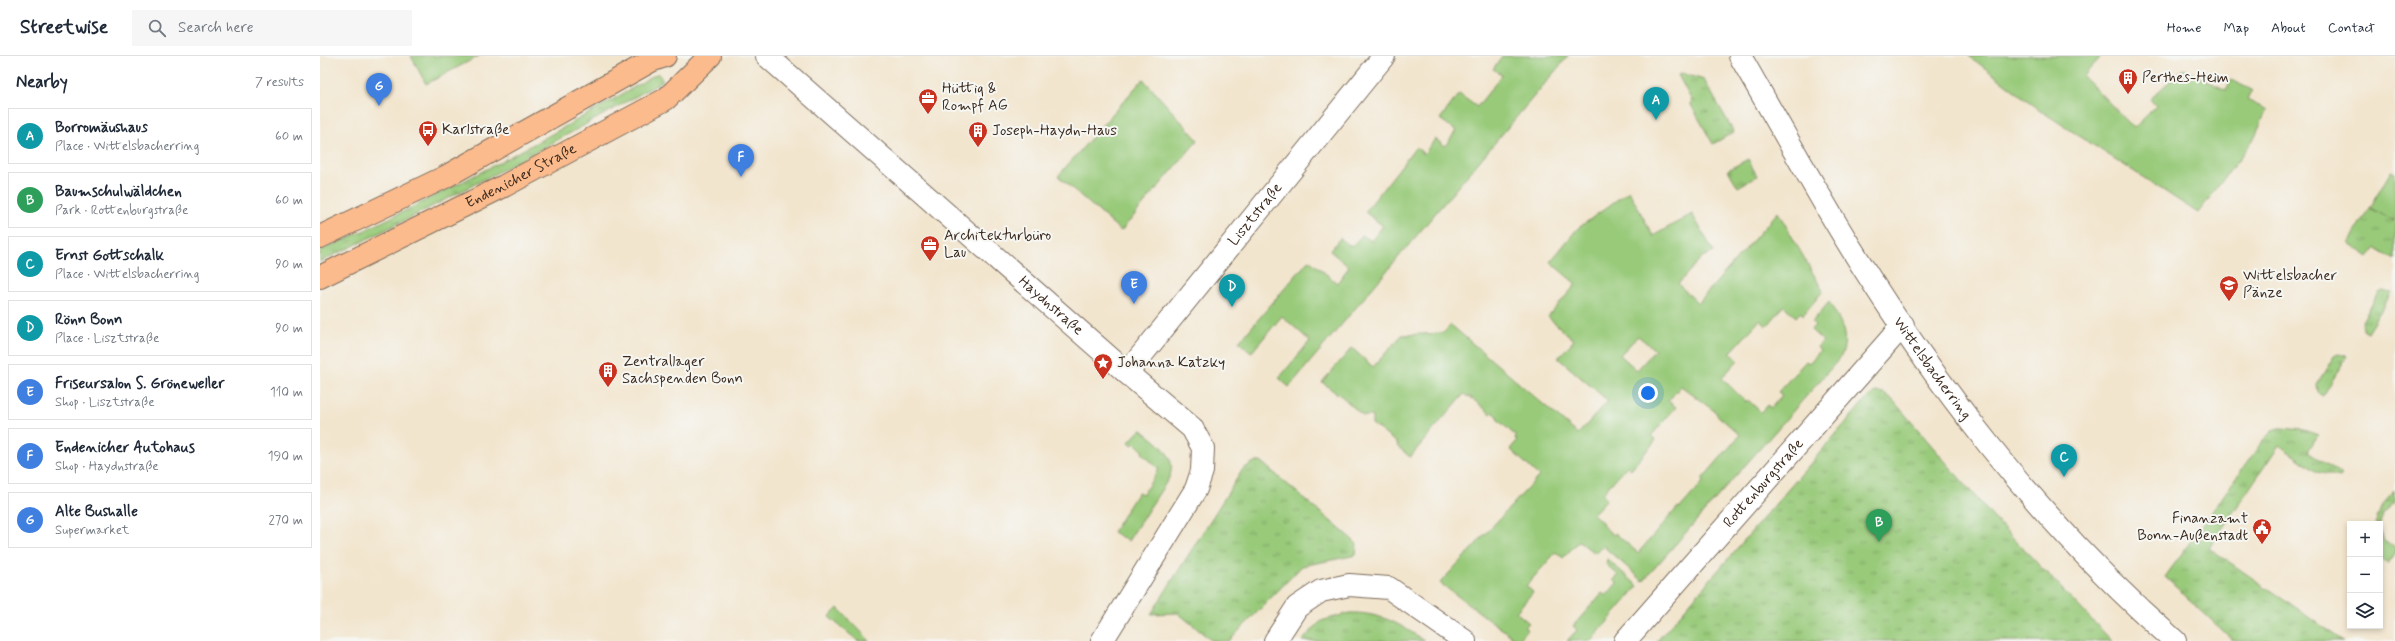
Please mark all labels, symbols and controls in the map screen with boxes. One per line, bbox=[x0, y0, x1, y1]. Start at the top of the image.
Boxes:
search box bbox=[132, 10, 412, 46]
text: Streetwise bbox=[20, 15, 108, 40]
icon: search bbox=[146, 17, 168, 39]
text: Search here bbox=[178, 18, 254, 38]
text: Home bbox=[2167, 19, 2201, 37]
text: Map bbox=[2223, 19, 2249, 37]
text: About bbox=[2271, 19, 2306, 37]
text: Contact bbox=[2328, 19, 2375, 37]
building icon: Perthes-Heim bbox=[2117, 67, 2139, 95]
place label: Perthes-Heim bbox=[2142, 68, 2229, 88]
text: Nearby bbox=[16, 71, 68, 93]
pin: G bbox=[366, 73, 392, 106]
text: 7 results bbox=[255, 74, 304, 91]
place label: Hüttig & Rompf AG bbox=[942, 79, 1008, 116]
office icon: Hüttig & Rompf AG bbox=[917, 87, 939, 115]
pin: A bbox=[1643, 87, 1669, 120]
text: Borromäushaus bbox=[55, 118, 148, 138]
bus stop icon: Karlstraße bbox=[417, 119, 439, 147]
place label: Karlstraße bbox=[442, 120, 510, 140]
building icon: Joseph-Haydn-Haus bbox=[967, 120, 989, 148]
place label: Joseph-Haydn-Haus bbox=[992, 121, 1117, 141]
text: A bbox=[26, 128, 34, 145]
text: 60 m bbox=[275, 128, 303, 145]
text: Place · Wittelsbacherring bbox=[55, 138, 199, 155]
street label: Endenicher Straße bbox=[462, 139, 580, 213]
pin: F bbox=[728, 144, 754, 177]
street label: Lisztstraße bbox=[1224, 179, 1287, 250]
text: Baumschulwäldchen bbox=[55, 182, 182, 202]
text: B bbox=[26, 192, 34, 209]
text: 60 m bbox=[275, 192, 303, 209]
text: Park · Rottenburgstraße bbox=[55, 202, 188, 219]
place label: Architekturbüro Lau bbox=[944, 226, 1051, 263]
office icon: Architekturbüro Lau bbox=[919, 234, 941, 262]
text: Ernst Gottschalk bbox=[55, 246, 164, 266]
text: C bbox=[25, 256, 35, 273]
text: 90 m bbox=[275, 256, 303, 273]
text: Place · Wittelsbacherring bbox=[55, 266, 199, 283]
place label: Wittelsbacher Pänze bbox=[2243, 266, 2337, 303]
pin: E bbox=[1121, 271, 1147, 304]
street label: Haydnstraße bbox=[1014, 272, 1088, 340]
pin: D bbox=[1219, 274, 1245, 307]
school or university icon: Wittelsbacher Pänze bbox=[2218, 274, 2240, 302]
text: Rönn Bonn bbox=[55, 310, 123, 330]
street label: Wittelsbacherring bbox=[1888, 313, 1976, 424]
text: D bbox=[26, 320, 34, 337]
text: 90 m bbox=[275, 320, 303, 337]
text: Place · Lisztstraße bbox=[55, 330, 159, 347]
place label: Zentrallager Sachspenden Bonn bbox=[622, 352, 743, 389]
place icon: Johanna Katzky bbox=[1092, 352, 1114, 380]
place label: Johanna Katzky bbox=[1117, 353, 1225, 373]
building icon: Zentrallager Sachspenden Bonn bbox=[597, 360, 619, 388]
text: Friseursalon S. Gröneweller bbox=[55, 374, 225, 394]
your location bbox=[1638, 383, 1658, 403]
text: E bbox=[26, 384, 34, 401]
text: 110 m bbox=[270, 384, 303, 401]
text: Shop · Lisztstraße bbox=[55, 394, 155, 411]
street label: Rottenburgstraße bbox=[1719, 434, 1808, 532]
text: Endenicher Autohaus bbox=[55, 438, 195, 458]
pin: C bbox=[2051, 444, 2077, 477]
text: F bbox=[27, 448, 33, 465]
text: 190 m bbox=[268, 448, 303, 465]
text: Shop · Haydnstraße bbox=[55, 458, 159, 475]
text: Alte Bushalle bbox=[55, 502, 138, 522]
pin: B bbox=[1866, 509, 1892, 542]
place label: Finanzamt Bonn-Außenstadt bbox=[2137, 509, 2248, 546]
text: G bbox=[26, 512, 34, 529]
text: 270 m bbox=[268, 512, 303, 529]
public building icon: Finanzamt Bonn-Außenstadt bbox=[2251, 517, 2273, 545]
map controls bbox=[2347, 521, 2383, 629]
button: + bbox=[2347, 521, 2383, 557]
text: Supermarket bbox=[55, 522, 129, 539]
button: − bbox=[2347, 557, 2383, 593]
button: layers bbox=[2347, 593, 2383, 629]

